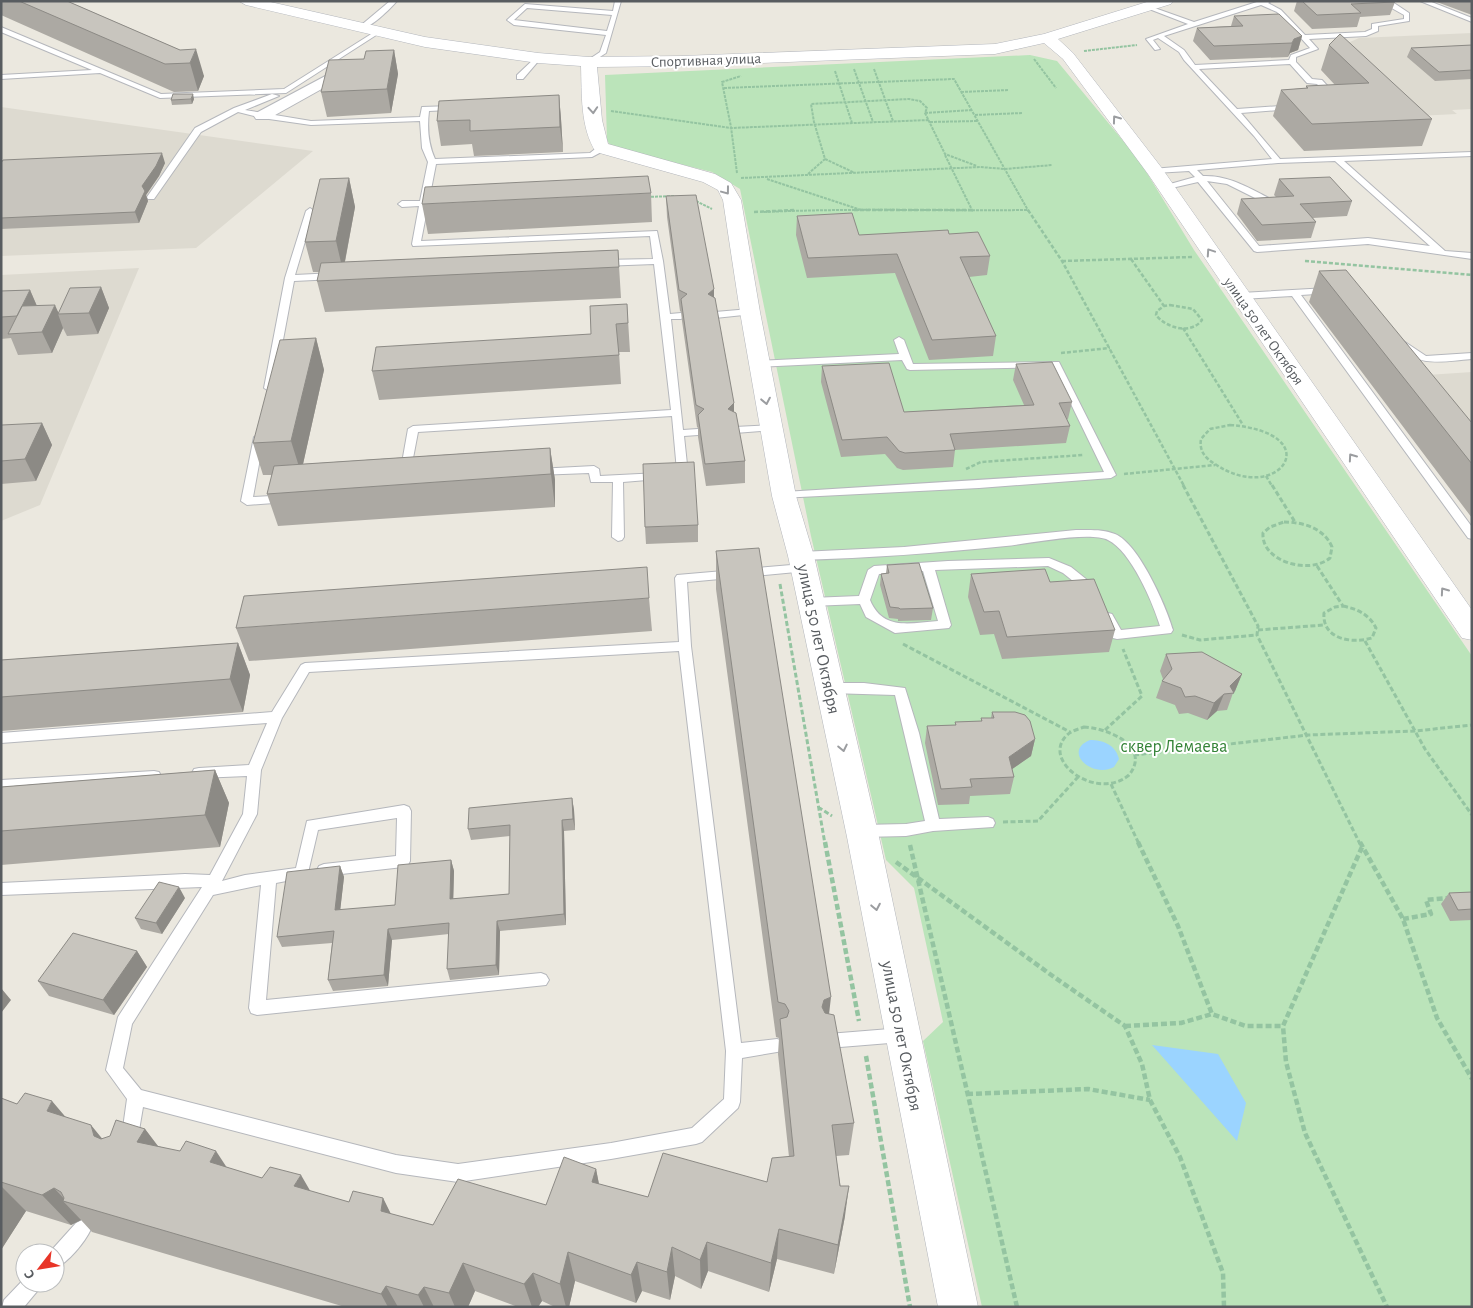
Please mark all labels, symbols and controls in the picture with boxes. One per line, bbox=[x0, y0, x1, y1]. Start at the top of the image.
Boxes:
street label: Спортивная улица bbox=[650, 51, 762, 70]
one-way arrow bbox=[587, 106, 598, 114]
one-way arrow bbox=[1113, 115, 1122, 125]
one-way arrow bbox=[720, 185, 729, 195]
one-way arrow bbox=[1207, 248, 1216, 258]
street label: улица 50 лет Октября bbox=[1220, 274, 1306, 388]
one-way arrow bbox=[761, 397, 771, 406]
one-way arrow bbox=[1349, 454, 1358, 463]
street label: улица 50 лет Октября bbox=[793, 561, 844, 716]
one-way arrow bbox=[1441, 587, 1450, 597]
park label: сквер Лемаева bbox=[1121, 738, 1227, 756]
one-way arrow bbox=[837, 743, 848, 752]
one-way arrow bbox=[871, 902, 881, 911]
street label: улица 50 лет Октября bbox=[877, 958, 925, 1113]
north arrow bbox=[15, 1243, 65, 1293]
text: С bbox=[22, 1267, 38, 1281]

